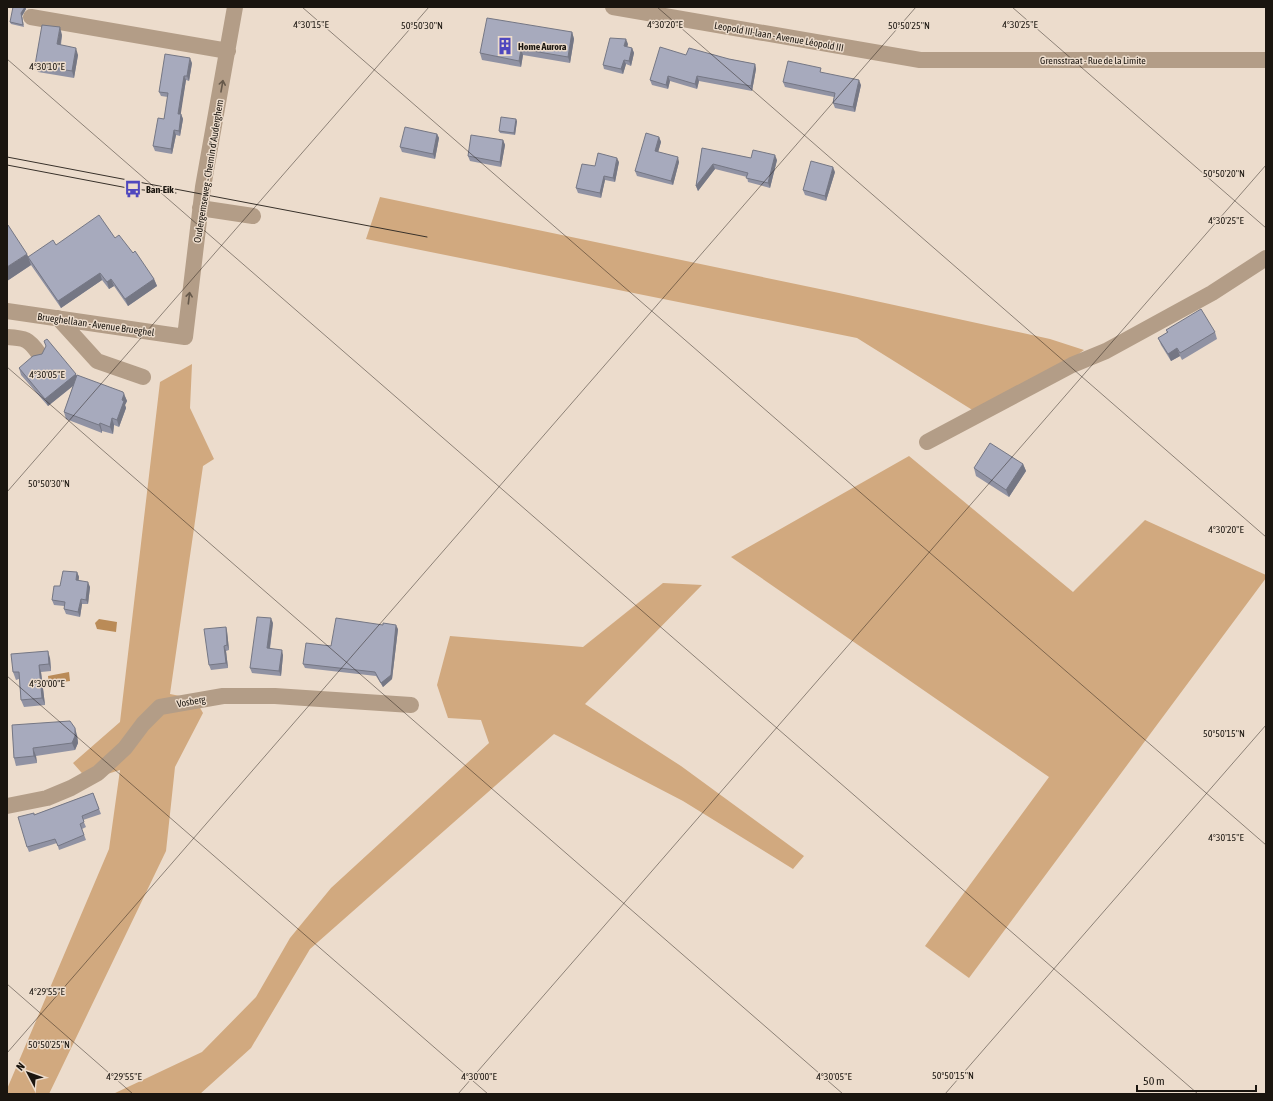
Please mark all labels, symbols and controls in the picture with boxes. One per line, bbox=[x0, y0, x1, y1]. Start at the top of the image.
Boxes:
text: 4°30'15"E bbox=[293, 19, 329, 30]
text: 4°30'20"E bbox=[647, 19, 683, 30]
text: 4°30'25"E bbox=[1002, 19, 1038, 30]
text: 50°50'30"N bbox=[401, 20, 443, 31]
street label: Leopold III-laan - Avenue Léopold III bbox=[713, 20, 844, 53]
text: 50°50'25"N bbox=[888, 20, 930, 31]
building icon: Home Aurora bbox=[495, 36, 515, 56]
place label: Home Aurora bbox=[518, 41, 567, 52]
street label: Grensstraat - Rue de la Limite bbox=[1040, 55, 1146, 66]
text: 4°30'10"E bbox=[29, 61, 65, 72]
one-way arrow bbox=[218, 80, 226, 93]
street label: Oudergemseweg - Chemin d'Auderghem bbox=[192, 99, 225, 243]
text: 50°50'20"N bbox=[1203, 168, 1245, 179]
bus stop icon: Ban-Eik bbox=[123, 179, 143, 199]
place label: Ban-Eik bbox=[146, 184, 174, 195]
text: 4°30'25"E bbox=[1208, 215, 1244, 226]
one-way arrow bbox=[186, 292, 193, 305]
street label: Brueghellaan - Avenue Brueghel bbox=[37, 311, 155, 338]
text: 4°30'05"E bbox=[29, 369, 65, 380]
text: 50°50'30"N bbox=[28, 478, 70, 489]
text: 4°30'20"E bbox=[1208, 524, 1244, 535]
text: 4°30'00"E bbox=[29, 678, 65, 689]
street label: Vosberg bbox=[176, 693, 207, 709]
text: 50°50'15"N bbox=[1203, 728, 1245, 739]
text: 4°30'15"E bbox=[1208, 832, 1244, 843]
text: 4°29'55"E bbox=[29, 986, 65, 997]
text: 50°50'25"N bbox=[28, 1039, 70, 1050]
north arrow bbox=[8, 1053, 48, 1093]
text: N bbox=[14, 1060, 27, 1073]
scale bar bbox=[1137, 1067, 1256, 1093]
text: 50°50'15"N bbox=[932, 1070, 974, 1081]
text: 4°29'55"E bbox=[106, 1071, 142, 1082]
text: 4°30'00"E bbox=[461, 1071, 497, 1082]
text: 4°30'05"E bbox=[816, 1071, 852, 1082]
text: 50 m bbox=[1143, 1074, 1165, 1088]

